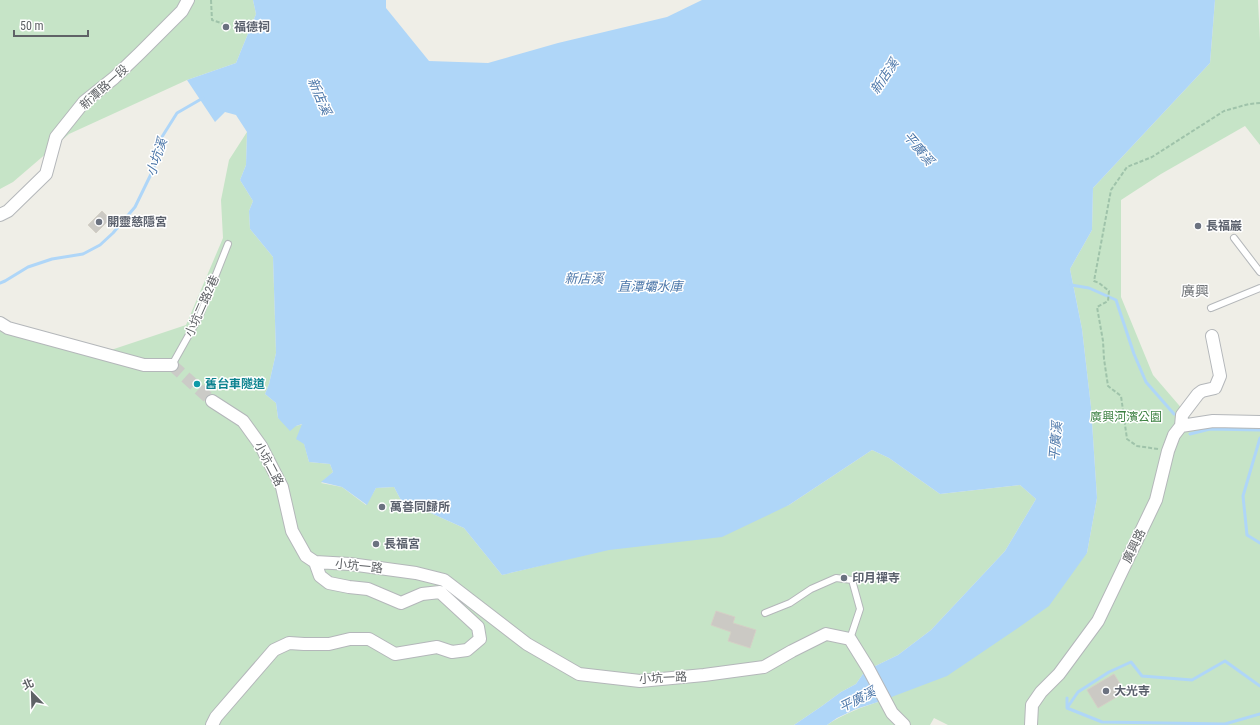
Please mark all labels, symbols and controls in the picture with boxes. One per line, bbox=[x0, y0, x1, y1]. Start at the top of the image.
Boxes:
scale bar bbox=[14, 12, 88, 38]
text: 50 m bbox=[20, 19, 44, 33]
place label: 福德祠 bbox=[234, 20, 270, 34]
marker: 福德祠 bbox=[221, 22, 231, 32]
water label: 新店溪 bbox=[867, 54, 903, 97]
street label: 新潭路一段 bbox=[77, 62, 131, 112]
water label: 新店溪 bbox=[305, 75, 335, 119]
water label: 平廣溪 bbox=[900, 129, 938, 170]
water label: 小坑溪 bbox=[143, 134, 171, 178]
place label: 開靈慈隱宮 bbox=[107, 215, 167, 229]
marker: 開靈慈隱宮 bbox=[94, 217, 104, 227]
place label: 長福巖 bbox=[1206, 219, 1242, 233]
marker: 長福巖 bbox=[1193, 221, 1203, 231]
water label: 新店溪 bbox=[564, 271, 605, 286]
street label: 小坑二路2巷 bbox=[182, 273, 222, 339]
water label: 直潭壩水庫 bbox=[617, 279, 684, 294]
district label: 廣興 bbox=[1181, 283, 1209, 299]
place label: 舊台車隧道 bbox=[205, 377, 265, 391]
marker: 舊台車隧道 bbox=[192, 379, 202, 389]
park label: 廣興河濱公園 bbox=[1090, 410, 1162, 424]
water label: 平廣溪 bbox=[1046, 419, 1065, 461]
street label: 小坑二路 bbox=[252, 440, 286, 488]
place label: 萬善同歸所 bbox=[390, 500, 450, 514]
marker: 萬善同歸所 bbox=[377, 502, 387, 512]
street label: 廣興路 bbox=[1120, 527, 1148, 565]
place label: 長福宮 bbox=[384, 537, 420, 551]
marker: 長福宮 bbox=[371, 539, 381, 549]
street label: 小坑一路 bbox=[334, 557, 384, 575]
place label: 印月禪寺 bbox=[852, 571, 900, 585]
marker: 印月禪寺 bbox=[839, 573, 849, 583]
street label: 小坑一路 bbox=[639, 670, 687, 686]
north arrow bbox=[12, 673, 52, 713]
text: 北 bbox=[21, 676, 36, 692]
water label: 平廣溪 bbox=[836, 683, 880, 715]
place label: 大光寺 bbox=[1114, 684, 1150, 698]
marker: 大光寺 bbox=[1101, 686, 1111, 696]

